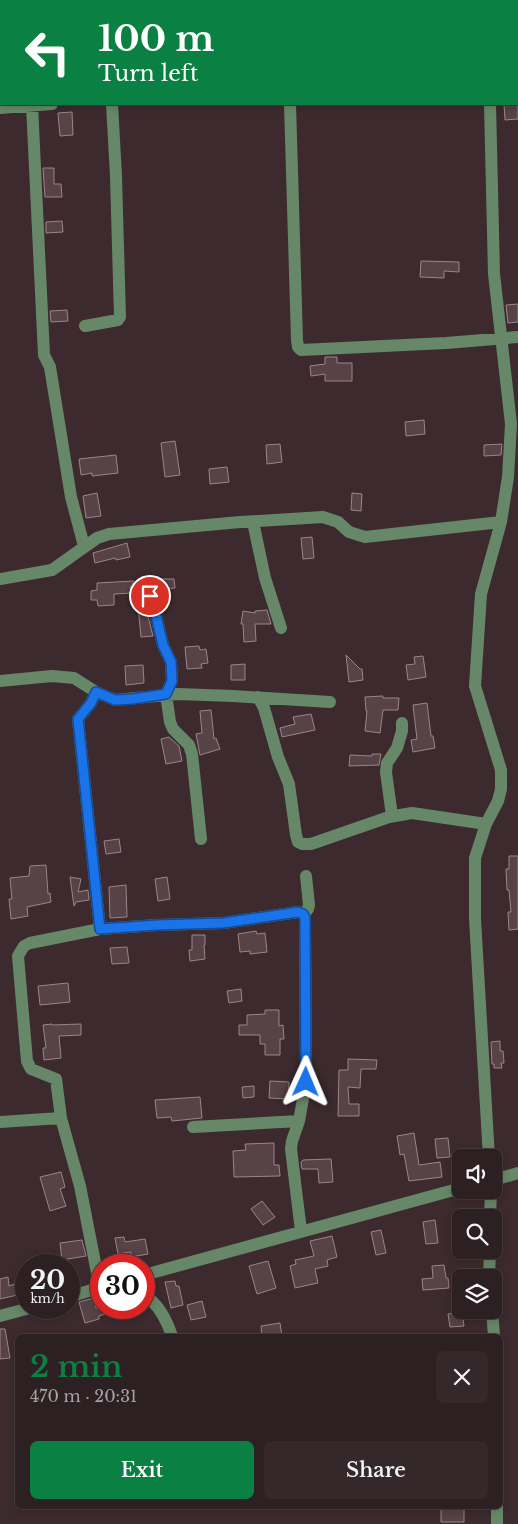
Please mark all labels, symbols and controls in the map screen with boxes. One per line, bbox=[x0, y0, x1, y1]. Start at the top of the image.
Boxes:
text: 100 m bbox=[98, 17, 214, 60]
icon: left bbox=[15, 20, 80, 85]
text: Turn left bbox=[98, 60, 198, 87]
pin bbox=[129, 575, 171, 617]
icon: arrive bbox=[136, 582, 164, 610]
position arrow bbox=[279, 1055, 331, 1107]
map controls bbox=[452, 1149, 502, 1319]
button: sound bbox=[452, 1149, 502, 1199]
button: search bbox=[452, 1209, 502, 1259]
speed limit sign: 30 bbox=[90, 1254, 155, 1319]
text: 20 bbox=[30, 1265, 65, 1296]
button: layers bbox=[452, 1269, 502, 1319]
text: km/h bbox=[30, 1291, 65, 1306]
text: 2 min bbox=[30, 1348, 122, 1385]
button: close bbox=[436, 1351, 488, 1403]
text: 470 m · 20:31 bbox=[30, 1386, 137, 1406]
button: Exit bbox=[30, 1441, 254, 1499]
button: Share bbox=[264, 1441, 488, 1499]

